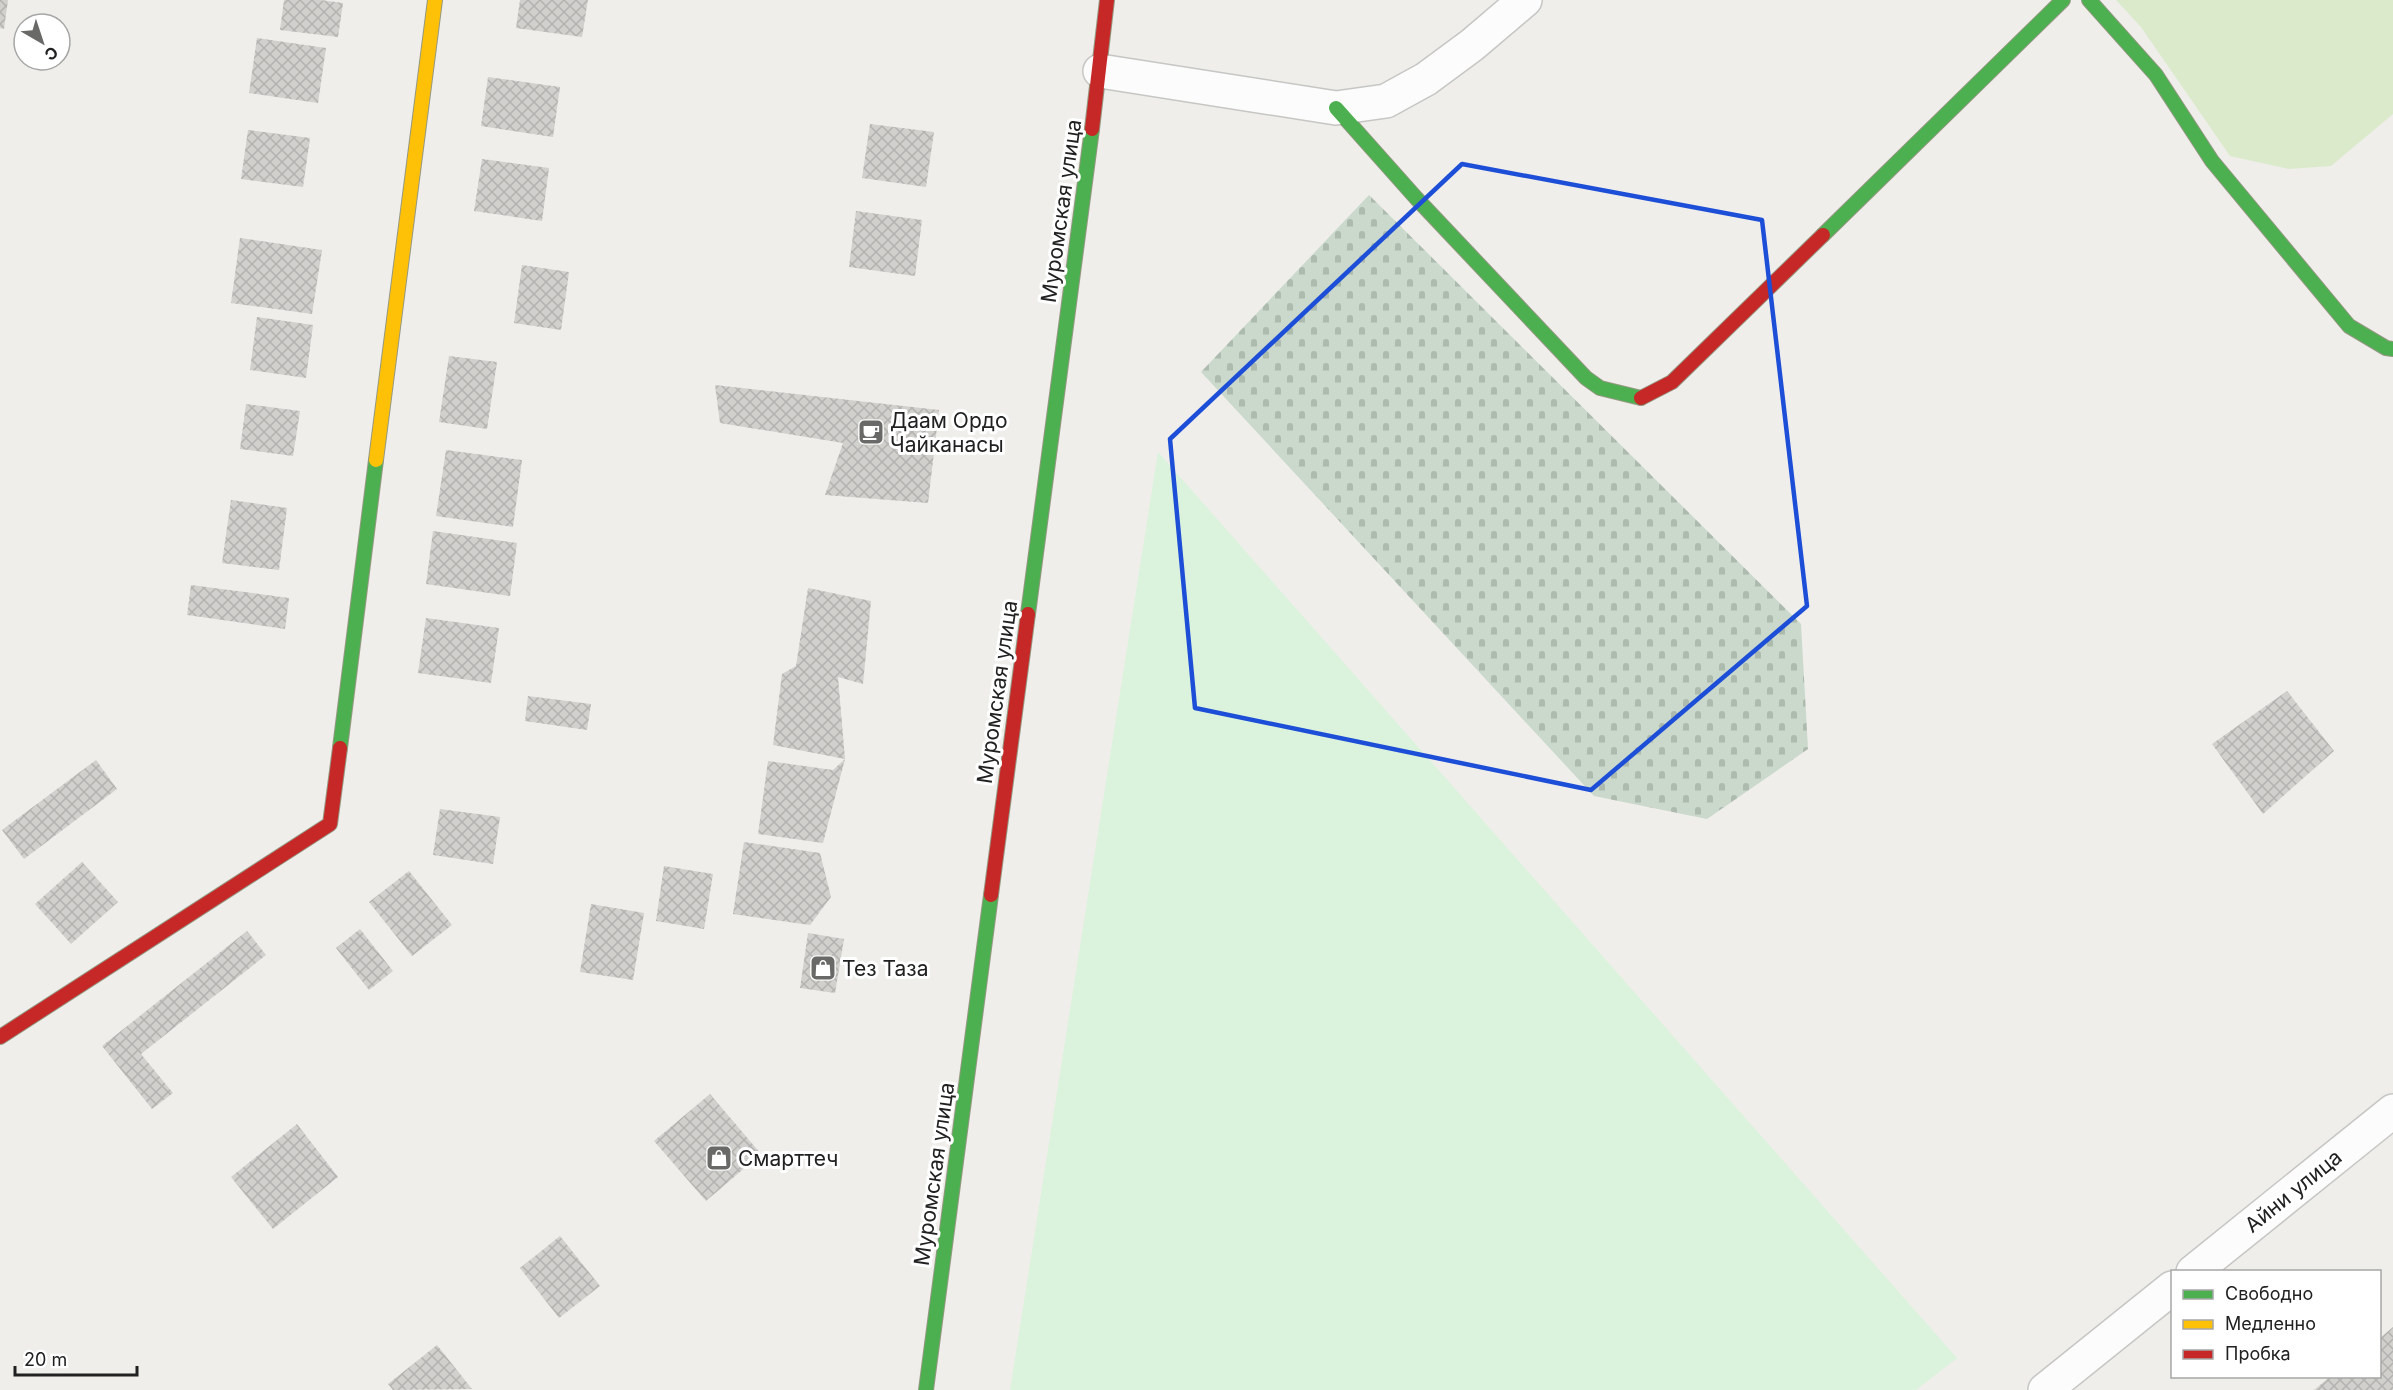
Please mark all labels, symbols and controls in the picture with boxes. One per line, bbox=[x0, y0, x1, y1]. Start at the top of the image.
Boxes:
north arrow bbox=[12, 12, 72, 72]
text: С bbox=[40, 42, 62, 65]
street label: Муромская улица bbox=[1036, 118, 1086, 304]
place label: Даам Ордо Чайканасы bbox=[890, 408, 1008, 457]
cafe icon: Даам Ордо Чайканасы bbox=[856, 417, 886, 447]
street label: Муромская улица bbox=[972, 599, 1022, 785]
shop icon: Тез Таза bbox=[808, 953, 838, 983]
place label: Тез Таза bbox=[842, 956, 928, 981]
street label: Муромская улица bbox=[909, 1081, 959, 1267]
shop icon: Смарттеч bbox=[704, 1143, 734, 1173]
street label: Айни улица bbox=[2240, 1144, 2346, 1238]
place label: Смарттеч bbox=[738, 1146, 838, 1171]
legend bbox=[2171, 1270, 2381, 1378]
text: Свободно bbox=[2225, 1283, 2313, 1304]
text: Медленно bbox=[2225, 1313, 2316, 1334]
scale bar bbox=[15, 1339, 136, 1377]
text: Пробка bbox=[2225, 1343, 2291, 1364]
text: 20 m bbox=[24, 1349, 67, 1370]

